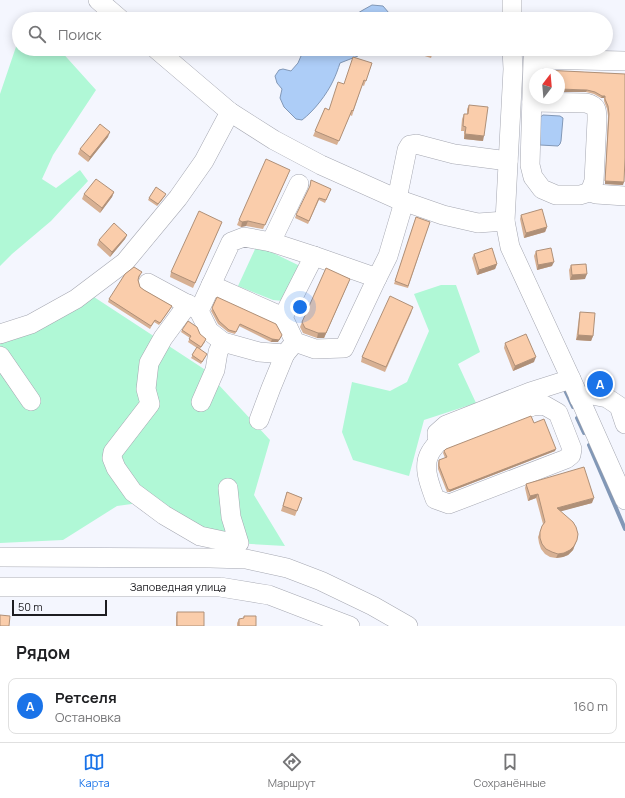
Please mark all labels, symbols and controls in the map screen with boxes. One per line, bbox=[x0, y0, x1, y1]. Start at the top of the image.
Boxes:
search box bbox=[12, 12, 613, 56]
icon: search bbox=[26, 23, 48, 45]
text: Поиск bbox=[58, 24, 102, 45]
north arrow bbox=[529, 68, 565, 104]
your location bbox=[290, 297, 310, 317]
pin: A bbox=[587, 369, 613, 399]
street label: Заповедная улица bbox=[130, 579, 227, 595]
scale bar bbox=[12, 598, 107, 617]
text: 50 m bbox=[18, 599, 43, 614]
text: Рядом bbox=[16, 641, 70, 664]
text: Ретселя bbox=[55, 687, 117, 708]
text: A bbox=[26, 697, 34, 715]
text: 160 m bbox=[573, 697, 608, 715]
text: Остановка bbox=[55, 708, 121, 726]
tab: Карта bbox=[79, 751, 110, 790]
tab: Маршрут bbox=[268, 751, 316, 790]
tab: Сохранённые bbox=[474, 751, 546, 790]

